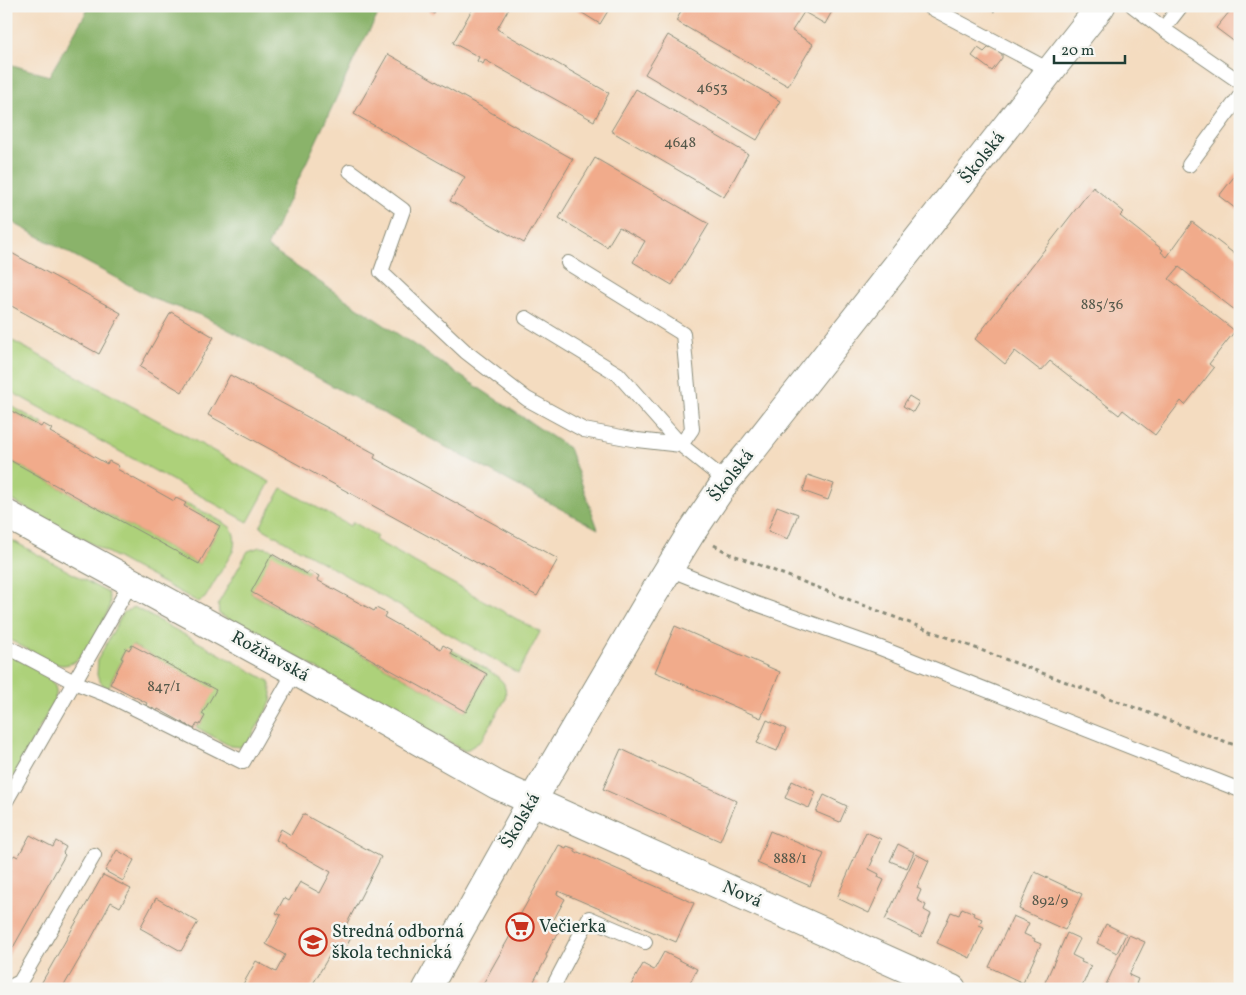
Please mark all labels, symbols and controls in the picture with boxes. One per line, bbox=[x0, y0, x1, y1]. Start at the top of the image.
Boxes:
scale bar bbox=[1054, 32, 1125, 64]
text: 20 m bbox=[1061, 41, 1094, 62]
house number: 4653 bbox=[696, 78, 728, 99]
street label: Školská bbox=[954, 126, 1012, 190]
house number: 4648 bbox=[664, 133, 696, 154]
house number: 885/36 bbox=[1081, 295, 1123, 316]
street label: Školská bbox=[703, 444, 761, 508]
street label: Rožňavská bbox=[226, 625, 314, 689]
house number: 847/1 bbox=[147, 677, 181, 698]
street label: Školská bbox=[495, 788, 547, 854]
house number: 888/1 bbox=[773, 849, 807, 870]
street label: Nová bbox=[718, 875, 766, 915]
house number: 892/9 bbox=[1032, 891, 1069, 912]
supermarket icon: Večierka bbox=[505, 912, 535, 942]
place label: Večierka bbox=[539, 915, 607, 940]
place label: Stredná odborná škola technická bbox=[332, 920, 464, 966]
school or university icon: Stredná odborná škola technická bbox=[298, 927, 328, 957]

